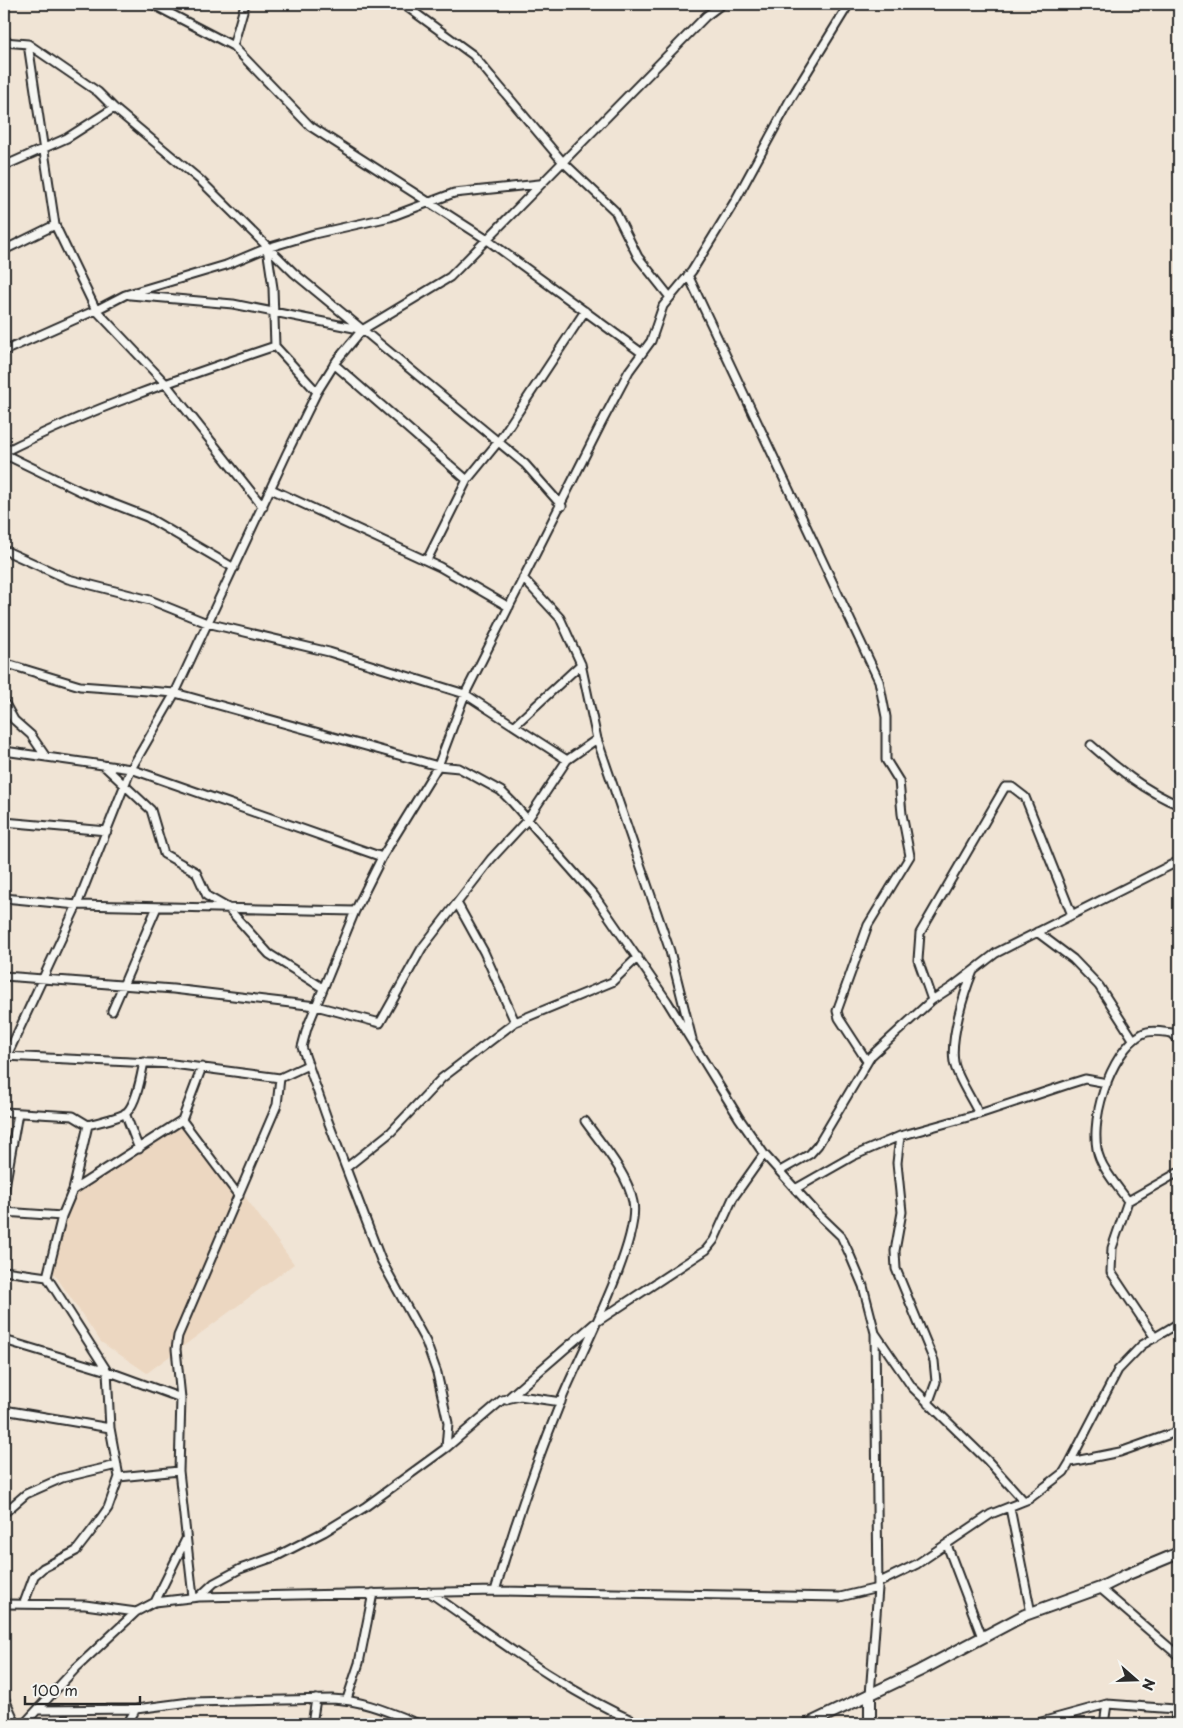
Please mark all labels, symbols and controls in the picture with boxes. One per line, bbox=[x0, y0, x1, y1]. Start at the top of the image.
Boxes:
north arrow bbox=[1110, 1656, 1160, 1706]
scale bar bbox=[25, 1673, 140, 1705]
text: N bbox=[1137, 1676, 1160, 1693]
text: 100 m bbox=[32, 1678, 78, 1701]

